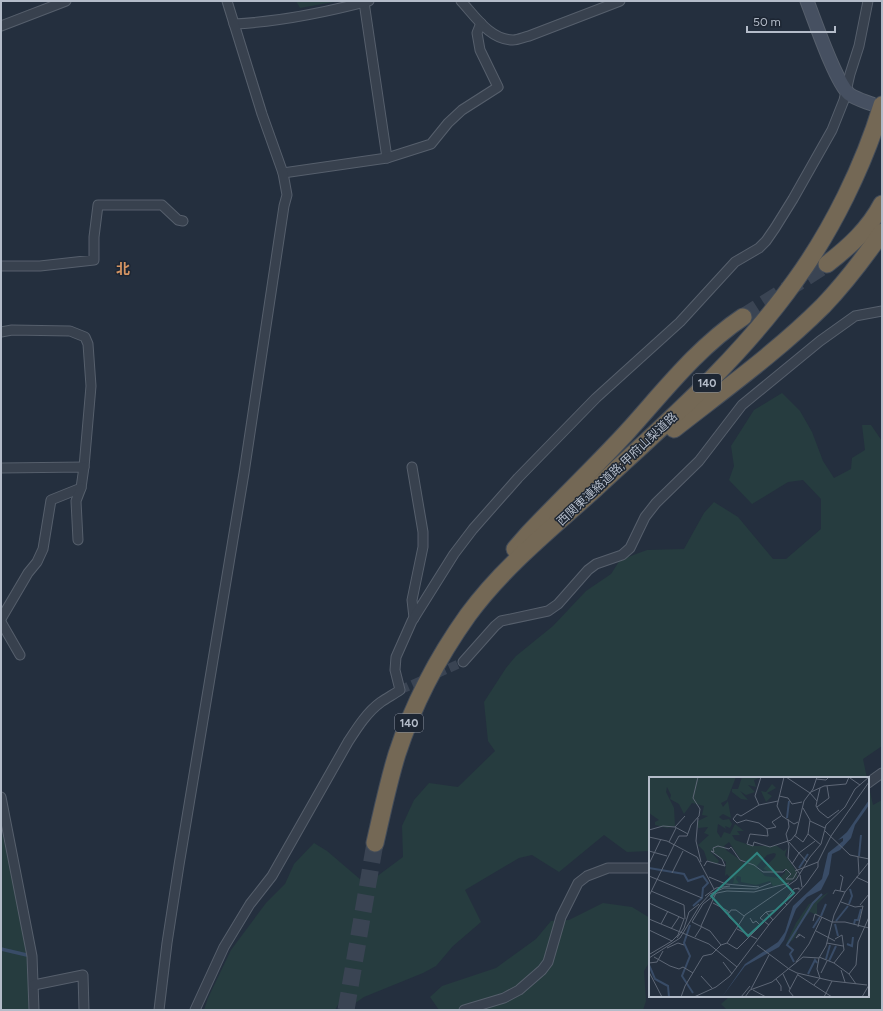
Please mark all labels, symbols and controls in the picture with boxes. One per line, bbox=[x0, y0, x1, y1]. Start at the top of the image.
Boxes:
scale bar bbox=[747, 8, 835, 34]
text: 50 m bbox=[753, 15, 781, 29]
district label: 北 bbox=[116, 261, 130, 278]
road number: 140 bbox=[693, 374, 721, 392]
street label: 西関東連絡道路;甲府山梨道路 bbox=[554, 410, 680, 528]
road number: 140 bbox=[395, 714, 423, 732]
inset map bbox=[649, 777, 869, 997]

